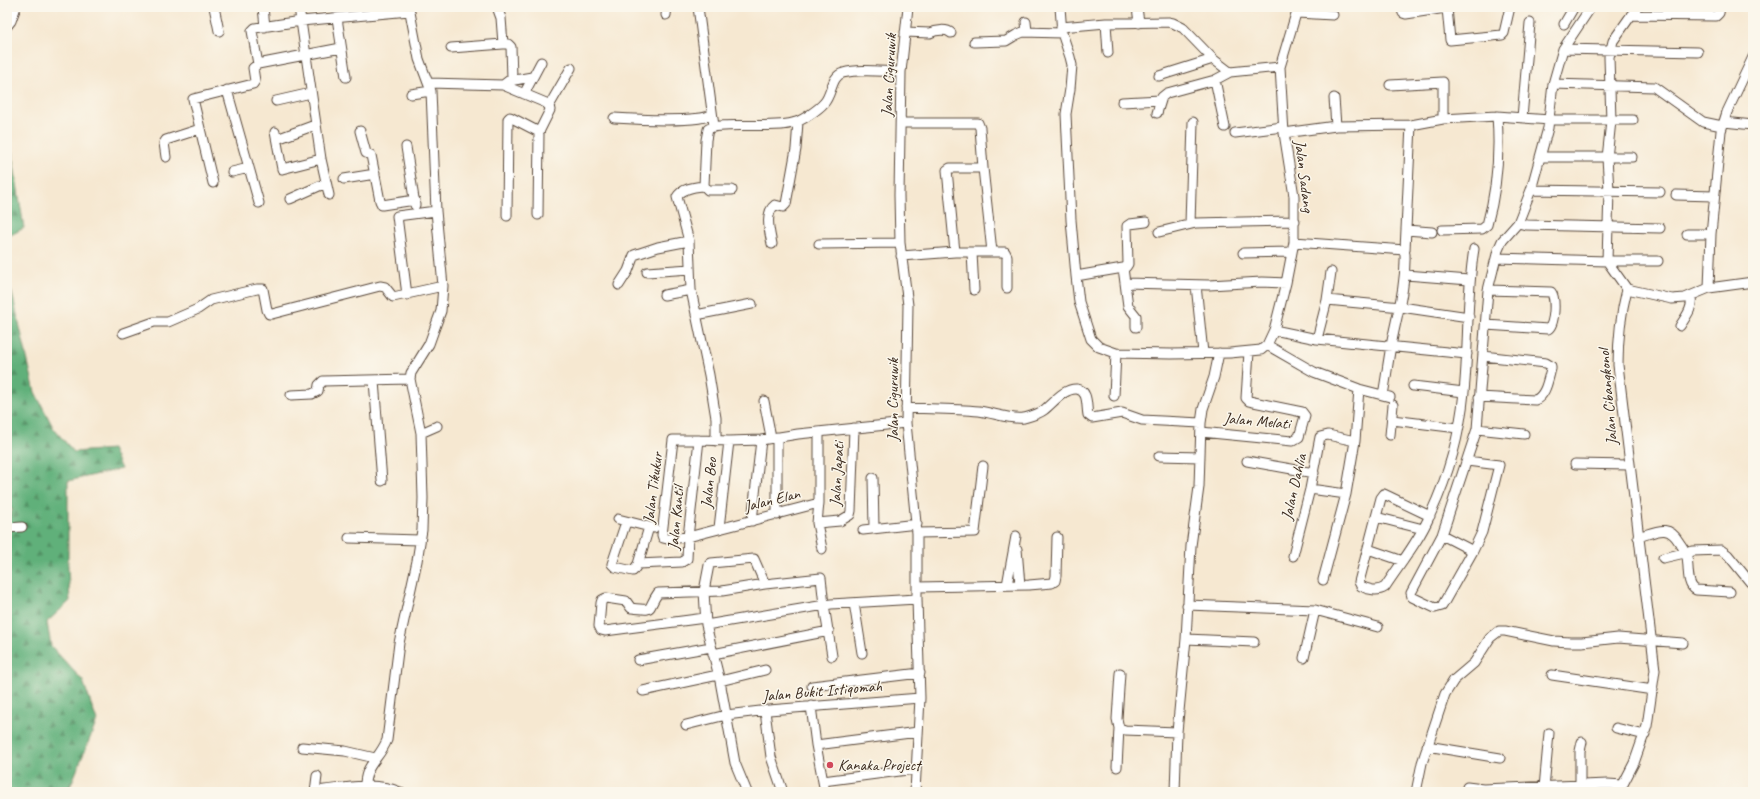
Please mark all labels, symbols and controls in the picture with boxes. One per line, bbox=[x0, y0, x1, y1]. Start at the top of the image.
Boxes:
street label: Jalan Ciguruwik bbox=[877, 32, 901, 118]
street label: Jalan Sadang bbox=[1290, 138, 1318, 214]
street label: Jalan Cibangkonol bbox=[1594, 345, 1622, 447]
street label: Jalan Ciguruwik bbox=[883, 357, 903, 443]
street label: Jalan Melati bbox=[1222, 408, 1293, 434]
street label: Jalan Japati bbox=[825, 439, 849, 508]
street label: Jalan Tikukur bbox=[639, 450, 667, 526]
street label: Jalan Dahlia bbox=[1276, 451, 1312, 523]
street label: Jalan Beo bbox=[696, 455, 722, 510]
street label: Jalan Kantil bbox=[663, 482, 689, 552]
street label: Jalan Elan bbox=[741, 483, 803, 517]
street label: Jalan Bukit Istiqomah bbox=[760, 676, 883, 706]
place label: Kanaka Project bbox=[838, 755, 923, 775]
marker: Kanaka Project bbox=[825, 760, 835, 770]

